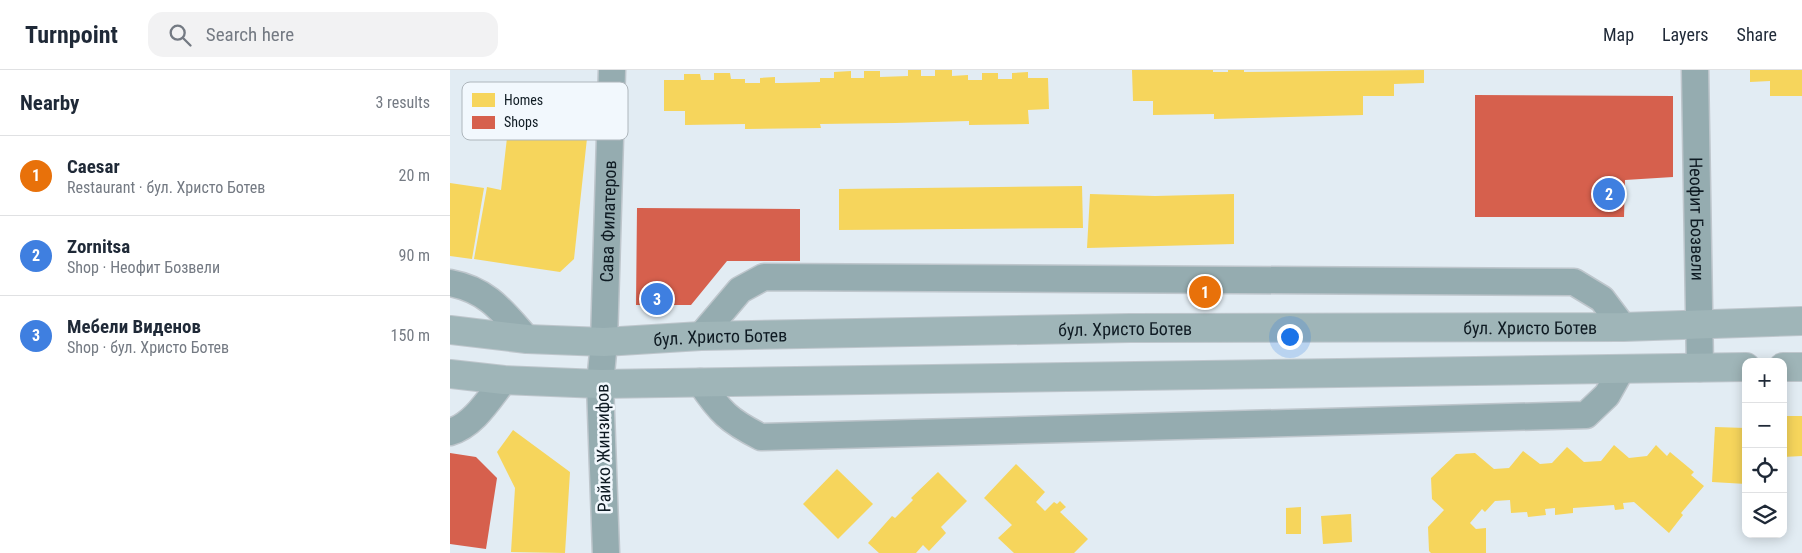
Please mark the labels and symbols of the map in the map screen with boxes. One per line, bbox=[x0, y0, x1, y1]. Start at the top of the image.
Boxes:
legend bbox=[462, 82, 628, 140]
text: Homes bbox=[504, 92, 543, 108]
text: Shops bbox=[504, 114, 538, 130]
street label: Неофит Бозвели bbox=[1686, 157, 1709, 281]
street label: Сава Филатеров bbox=[595, 160, 620, 283]
pin: 2 bbox=[1593, 175, 1625, 213]
pin: 1 bbox=[1189, 273, 1221, 311]
pin: 3 bbox=[641, 280, 673, 318]
street label: бул. Христо Ботев bbox=[1058, 317, 1192, 340]
street label: бул. Христо Ботев bbox=[1463, 317, 1597, 338]
street label: бул. Христо Ботев bbox=[653, 324, 787, 349]
your location bbox=[1277, 324, 1303, 350]
street label: Райко Жинзифов bbox=[591, 384, 615, 512]

